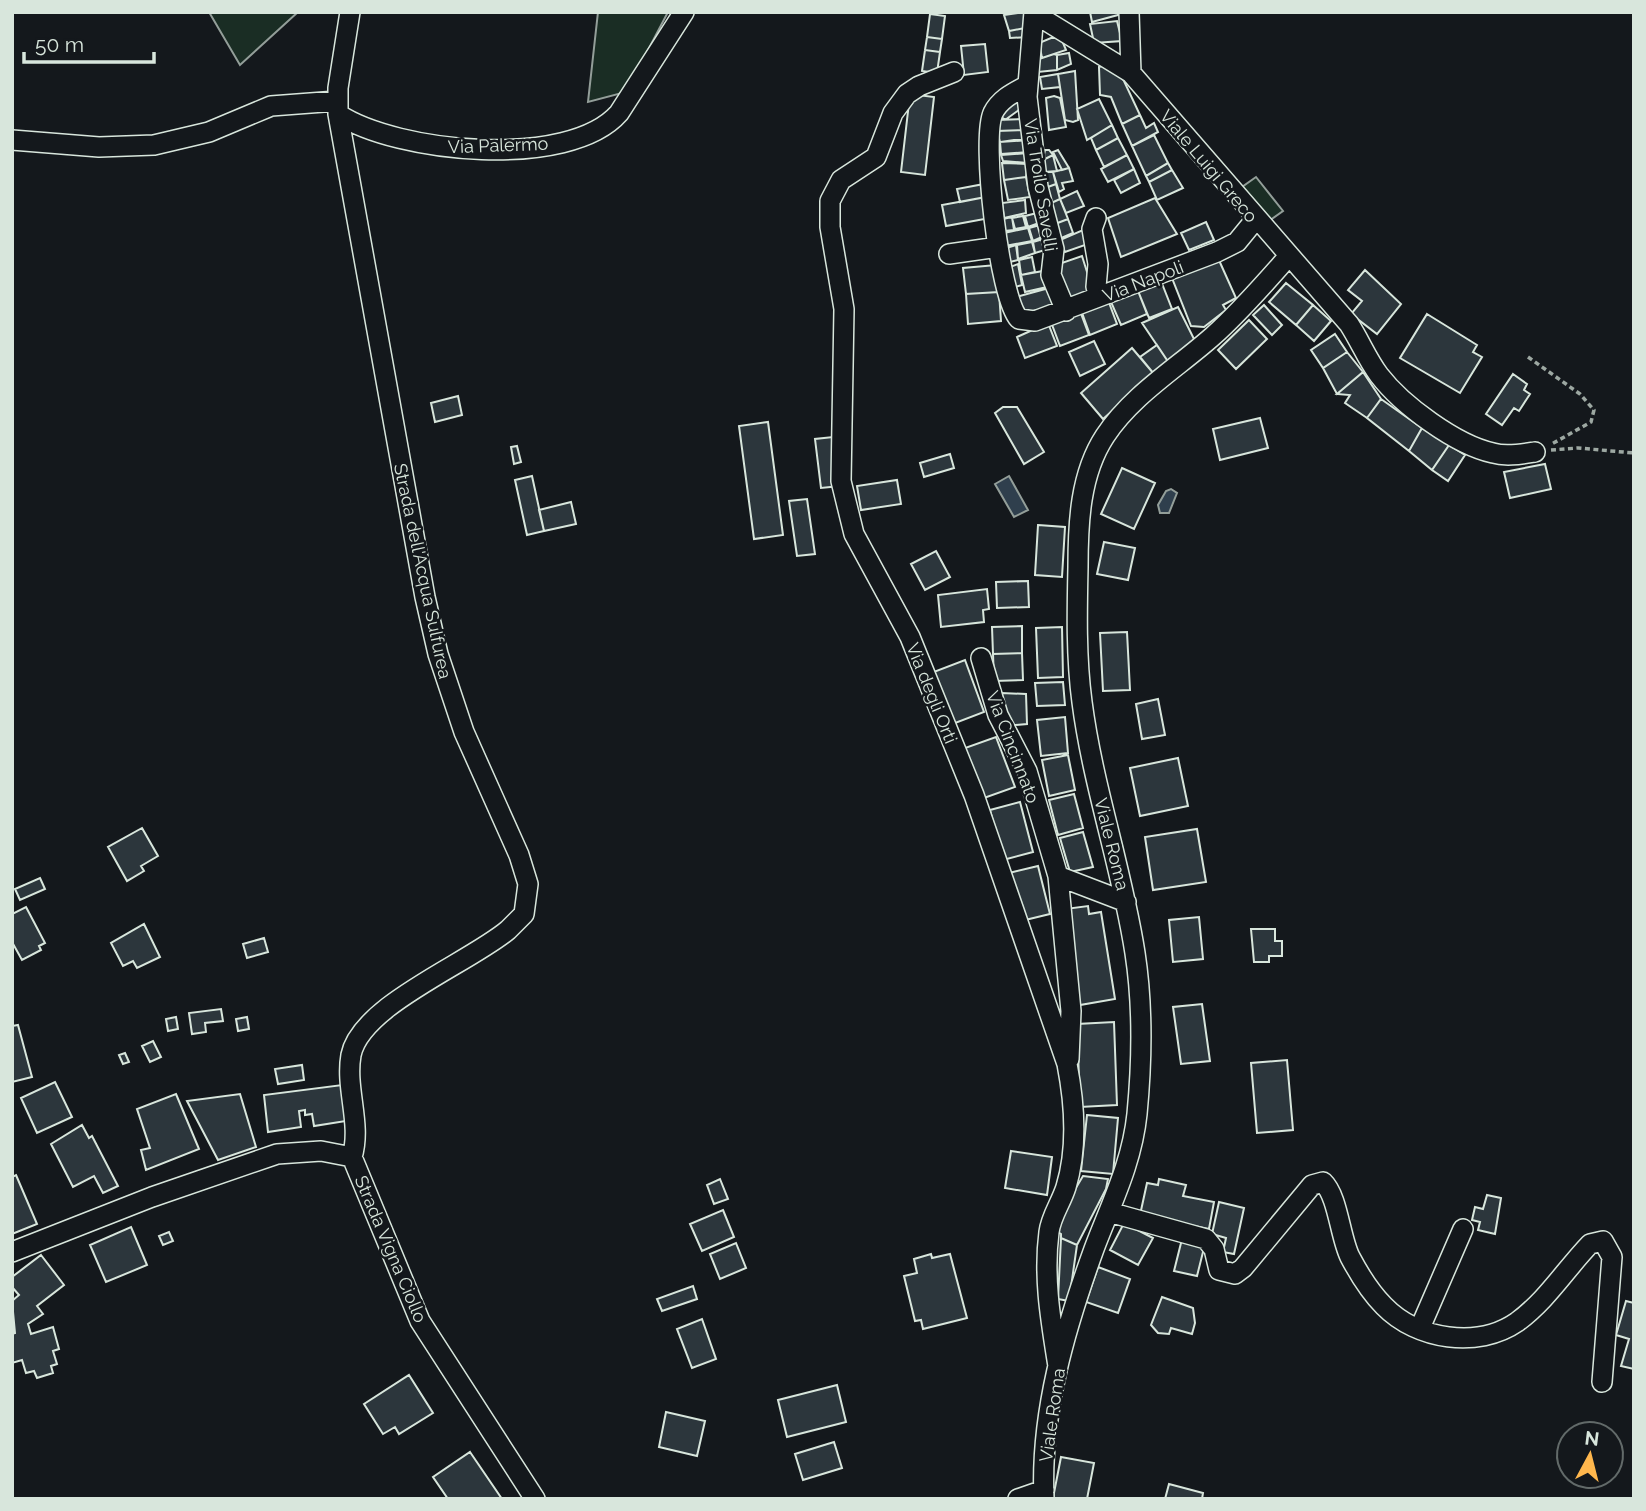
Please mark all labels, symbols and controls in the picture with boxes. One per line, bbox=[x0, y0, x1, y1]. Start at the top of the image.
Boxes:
scale bar bbox=[24, 21, 154, 65]
text: 50 m bbox=[35, 32, 84, 57]
street label: Viale Luigi Greco bbox=[1156, 105, 1262, 227]
street label: Via Troilo Savelli bbox=[1020, 117, 1062, 253]
street label: Via Palermo bbox=[447, 133, 549, 157]
street label: Via Napoli bbox=[1100, 256, 1186, 306]
street label: Strada dell'Acqua Sulfurea bbox=[390, 461, 456, 681]
street label: Via degli Orti bbox=[902, 640, 962, 746]
street label: Via Cincinnato bbox=[982, 688, 1044, 806]
street label: Viale Roma bbox=[1090, 796, 1134, 892]
street label: Strada Vigna Ciollo bbox=[351, 1172, 432, 1326]
street label: Viale Roma bbox=[1035, 1367, 1069, 1463]
north arrow bbox=[1555, 1420, 1625, 1490]
text: N bbox=[1584, 1426, 1601, 1450]

